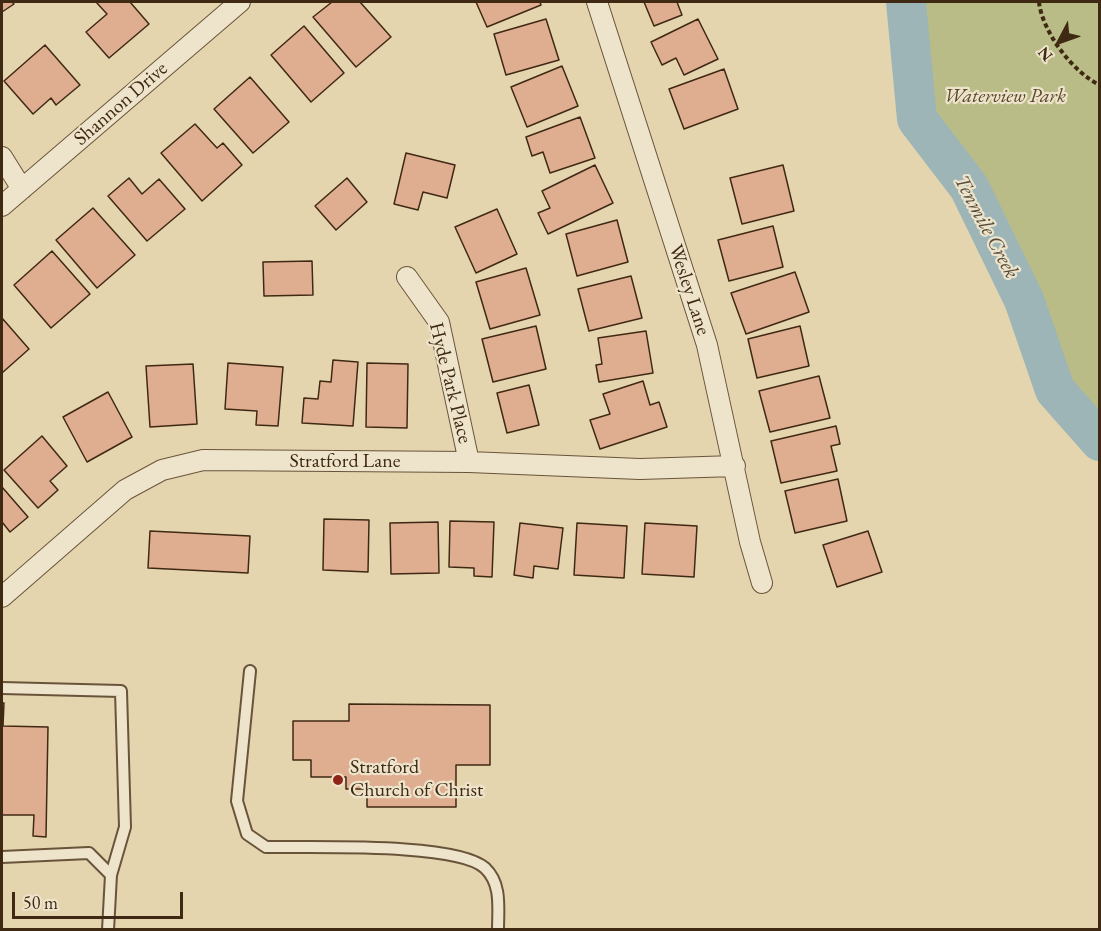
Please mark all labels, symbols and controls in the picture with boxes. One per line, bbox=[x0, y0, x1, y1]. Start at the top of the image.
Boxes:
north arrow bbox=[1029, 12, 1089, 72]
text: N bbox=[1033, 42, 1057, 66]
street label: Shannon Drive bbox=[69, 57, 173, 151]
park label: Waterview Park bbox=[944, 85, 1066, 109]
water label: Tenmile Creek bbox=[948, 171, 1024, 283]
street label: Wesley Lane bbox=[663, 242, 715, 338]
street label: Hyde Park Place bbox=[423, 320, 477, 446]
street label: Stratford Lane bbox=[289, 450, 401, 474]
place label: Stratford Church of Christ bbox=[350, 756, 483, 803]
marker: Stratford Church of Christ bbox=[331, 773, 345, 787]
scale bar bbox=[15, 880, 186, 918]
text: 50 m bbox=[23, 891, 58, 914]

